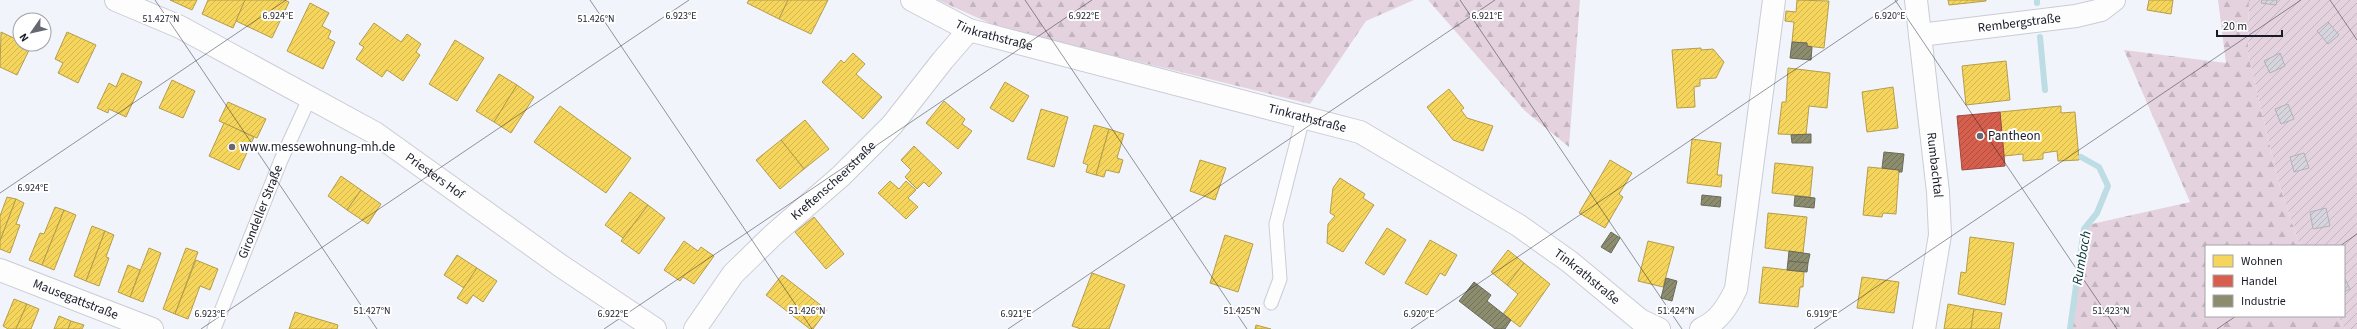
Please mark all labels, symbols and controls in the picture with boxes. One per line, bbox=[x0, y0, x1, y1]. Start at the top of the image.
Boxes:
text: 6.924°E bbox=[263, 9, 293, 23]
text: 6.923°E bbox=[666, 9, 696, 23]
text: 6.922°E bbox=[1069, 9, 1099, 23]
text: 6.921°E bbox=[1472, 9, 1502, 23]
text: 6.920°E bbox=[1875, 9, 1905, 23]
street label: Rembergstraße bbox=[1977, 9, 2062, 37]
north arrow bbox=[12, 12, 52, 52]
text: 51.427°N bbox=[142, 12, 180, 26]
text: 51.426°N bbox=[577, 12, 615, 26]
scale bar bbox=[2217, 12, 2282, 38]
street label: Tinkrathstraße bbox=[952, 15, 1035, 55]
text: 20 m bbox=[2223, 18, 2247, 35]
text: N bbox=[16, 30, 32, 45]
street label: Tinkrathstraße bbox=[1266, 99, 1348, 137]
place label: Pantheon bbox=[1988, 127, 2041, 145]
street label: Rumbachtal bbox=[1922, 131, 1947, 198]
marker: Pantheon bbox=[1975, 131, 1985, 141]
street label: Kreftenscheerstraße bbox=[787, 137, 880, 224]
place label: www.messewohnung-mh.de bbox=[240, 138, 395, 156]
marker: www.messewohnung-mh.de bbox=[227, 142, 237, 152]
street label: Priesters Hof bbox=[401, 148, 469, 204]
street label: Girondeller Straße bbox=[234, 162, 287, 261]
text: 6.924°E bbox=[18, 181, 48, 195]
water label: Rumbach bbox=[2067, 229, 2097, 287]
street label: Tinkrathstraße bbox=[1550, 244, 1624, 309]
legend bbox=[2205, 245, 2345, 317]
text: Wohnen bbox=[2241, 253, 2283, 270]
text: Handel bbox=[2241, 273, 2277, 290]
street label: Mausegattstraße bbox=[30, 275, 121, 324]
text: Industrie bbox=[2241, 293, 2286, 310]
text: 51.427°N bbox=[353, 304, 391, 318]
text: 51.426°N bbox=[788, 304, 826, 318]
text: 51.425°N bbox=[1223, 304, 1261, 318]
text: 51.424°N bbox=[1657, 304, 1695, 318]
text: 51.423°N bbox=[2092, 304, 2130, 318]
text: 6.923°E bbox=[195, 307, 225, 321]
text: 6.922°E bbox=[598, 307, 628, 321]
text: 6.921°E bbox=[1001, 307, 1031, 321]
text: 6.920°E bbox=[1404, 307, 1434, 321]
text: 6.919°E bbox=[1807, 307, 1837, 321]

